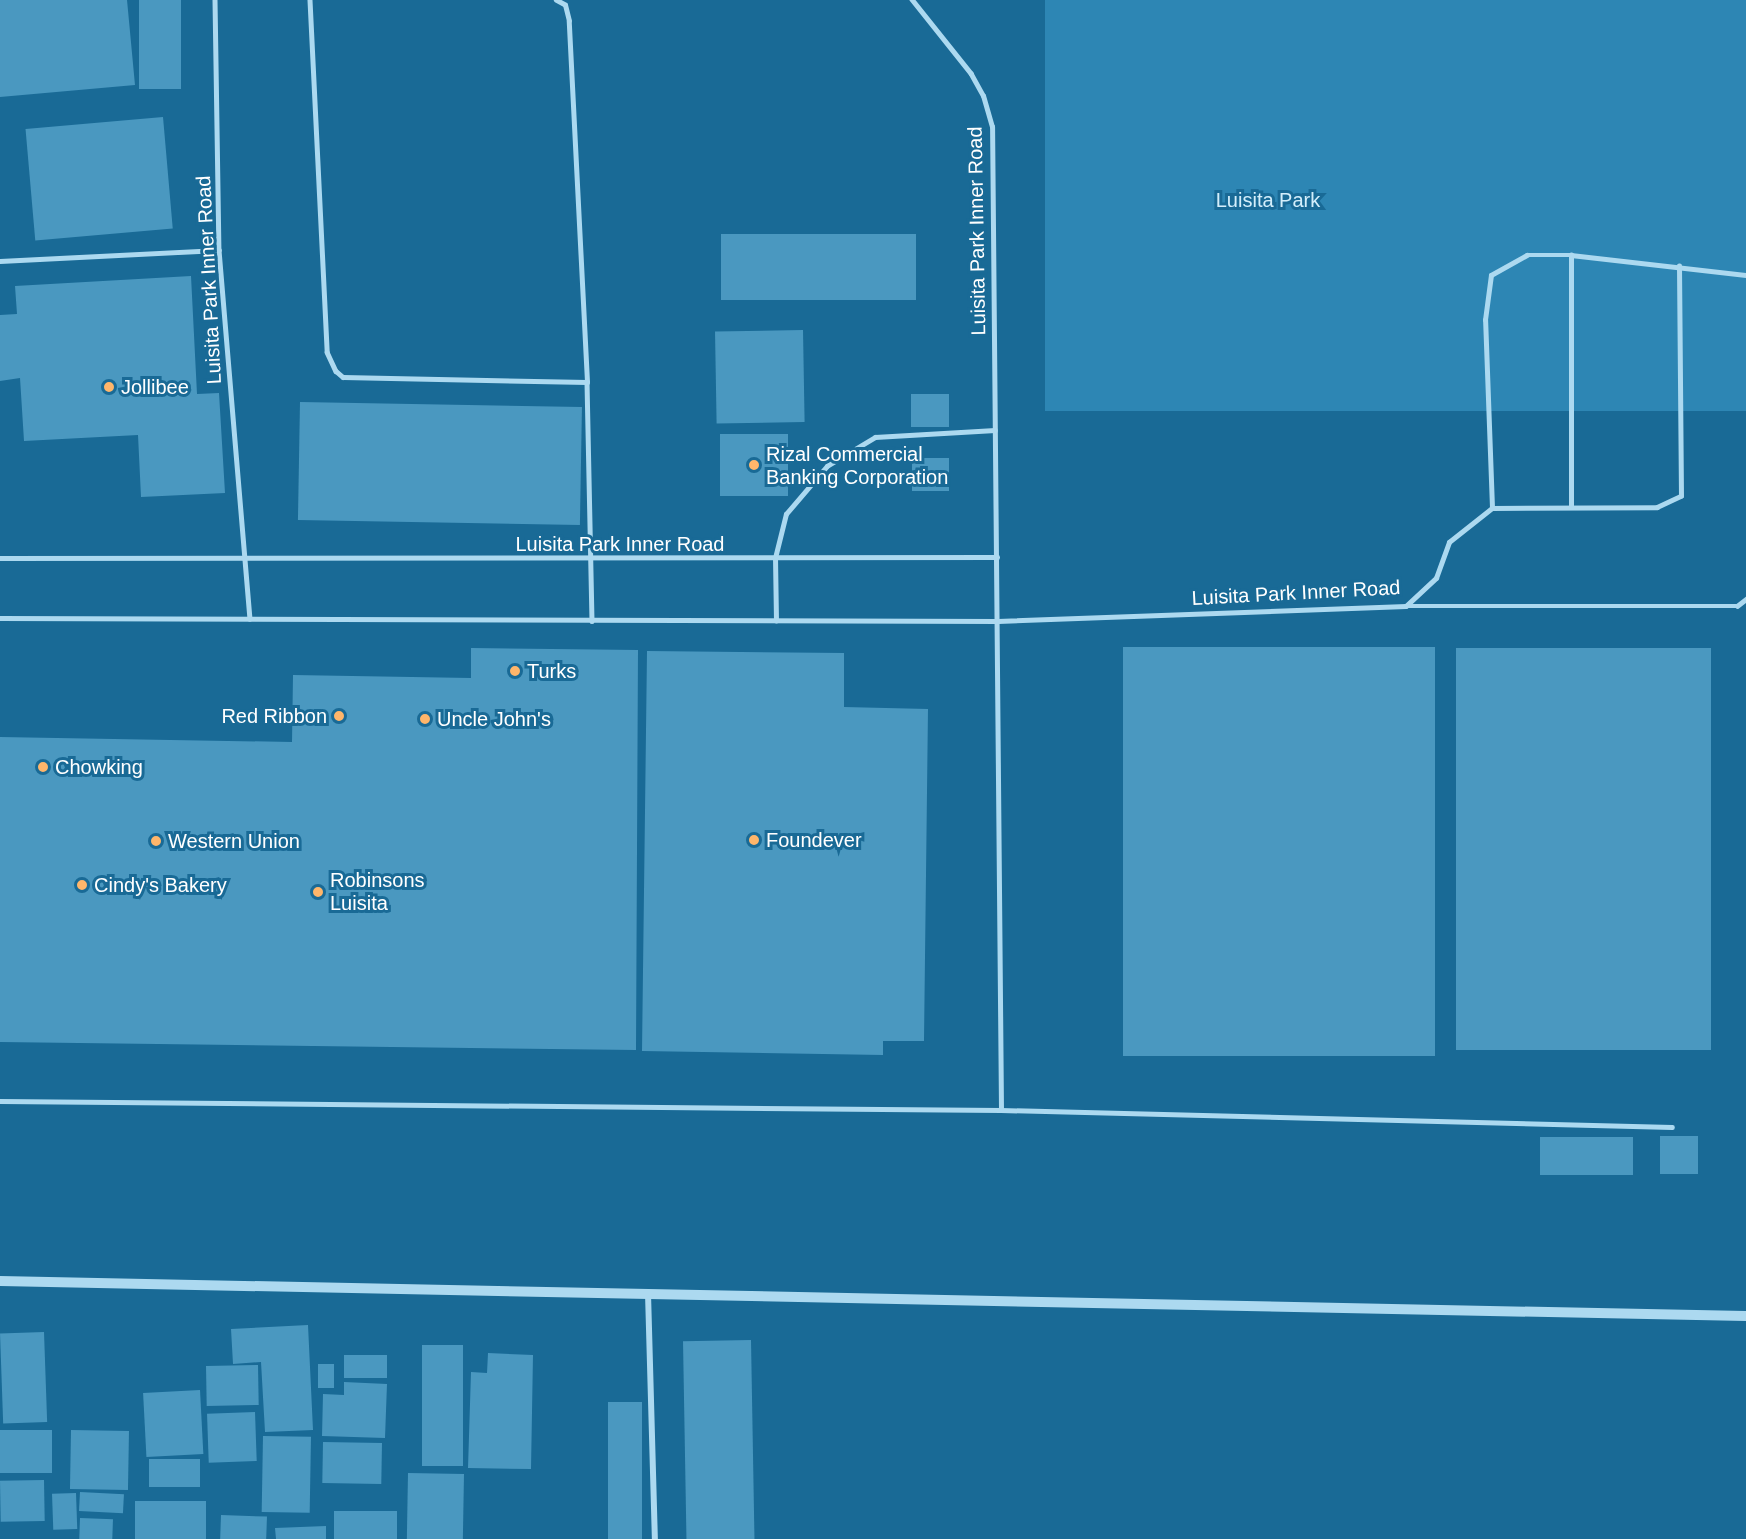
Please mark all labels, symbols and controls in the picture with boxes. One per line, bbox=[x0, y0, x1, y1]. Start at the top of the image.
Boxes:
street label: Luisita Park Inner Road bbox=[963, 126, 991, 336]
street label: Luisita Park Inner Road bbox=[192, 175, 226, 385]
park label: Luisita Park bbox=[1216, 188, 1320, 212]
place label: Jollibee bbox=[121, 375, 189, 399]
marker: Jollibee bbox=[102, 380, 116, 394]
place label: Rizal Commercial Banking Corporation bbox=[766, 442, 948, 489]
marker: Rizal Commercial Banking Corporation bbox=[747, 458, 761, 472]
street label: Luisita Park Inner Road bbox=[515, 532, 725, 556]
street label: Luisita Park Inner Road bbox=[1191, 576, 1401, 610]
place label: Turks bbox=[527, 659, 576, 683]
marker: Turks bbox=[508, 664, 522, 678]
place label: Red Ribbon bbox=[221, 704, 327, 728]
place label: Uncle John's bbox=[437, 707, 551, 731]
marker: Red Ribbon bbox=[332, 709, 346, 723]
marker: Uncle John's bbox=[418, 712, 432, 726]
place label: Chowking bbox=[55, 755, 143, 779]
marker: Chowking bbox=[36, 760, 50, 774]
place label: Foundever bbox=[766, 828, 862, 852]
place label: Western Union bbox=[168, 829, 300, 853]
marker: Foundever bbox=[747, 833, 761, 847]
marker: Western Union bbox=[149, 834, 163, 848]
place label: Robinsons Luisita bbox=[330, 868, 425, 915]
place label: Cindy's Bakery bbox=[94, 873, 227, 897]
marker: Cindy's Bakery bbox=[75, 878, 89, 892]
marker: Robinsons Luisita bbox=[311, 885, 325, 899]

